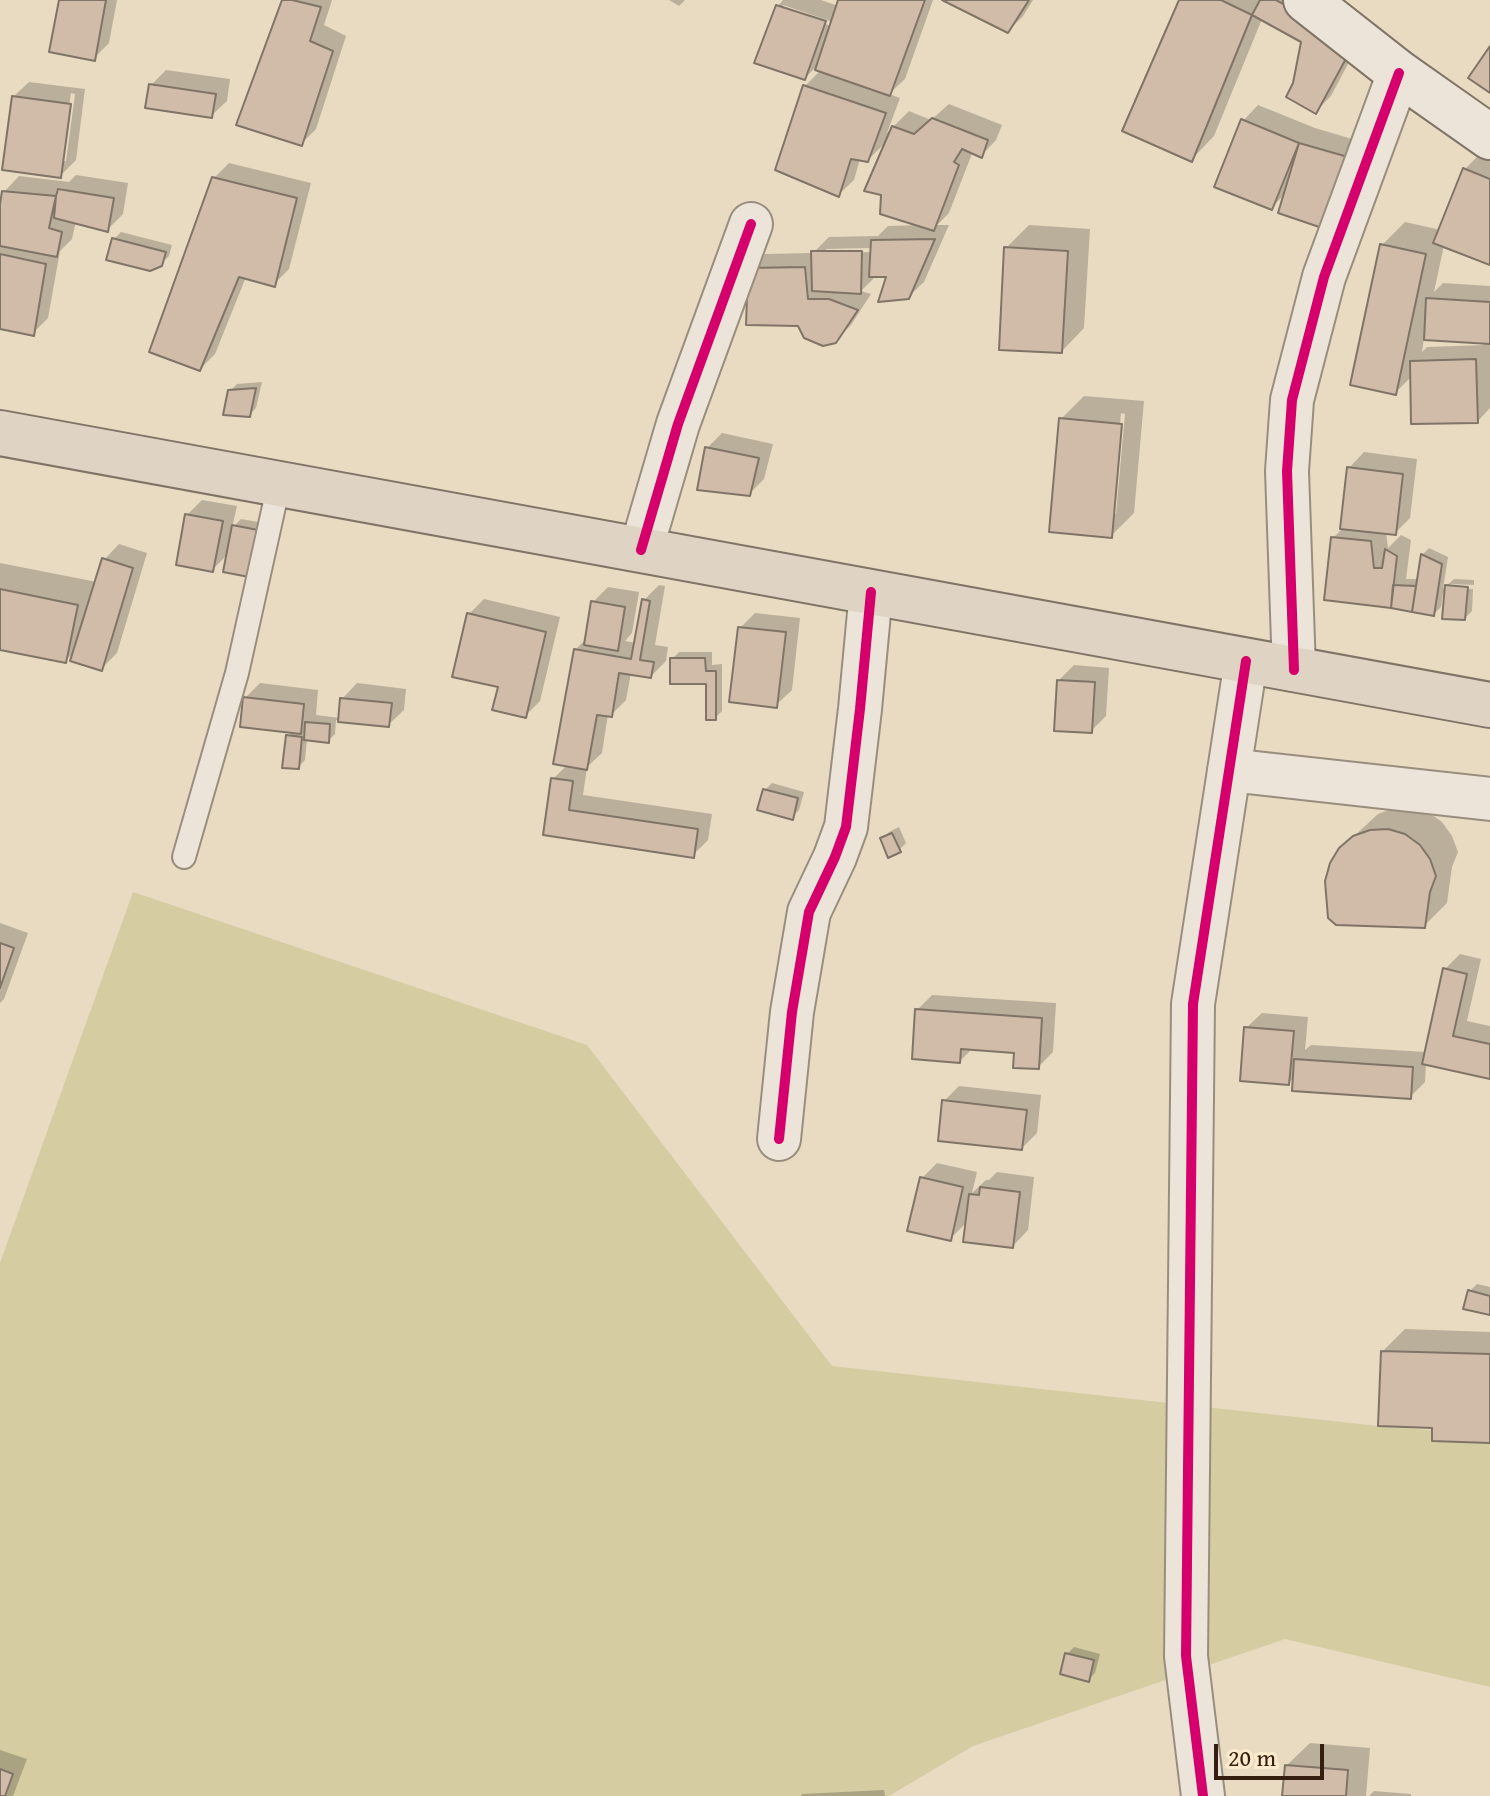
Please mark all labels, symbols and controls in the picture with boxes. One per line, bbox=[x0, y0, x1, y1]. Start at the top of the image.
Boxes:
scale bar bbox=[1218, 1728, 1328, 1778]
text: 20 m bbox=[1228, 1740, 1276, 1775]

